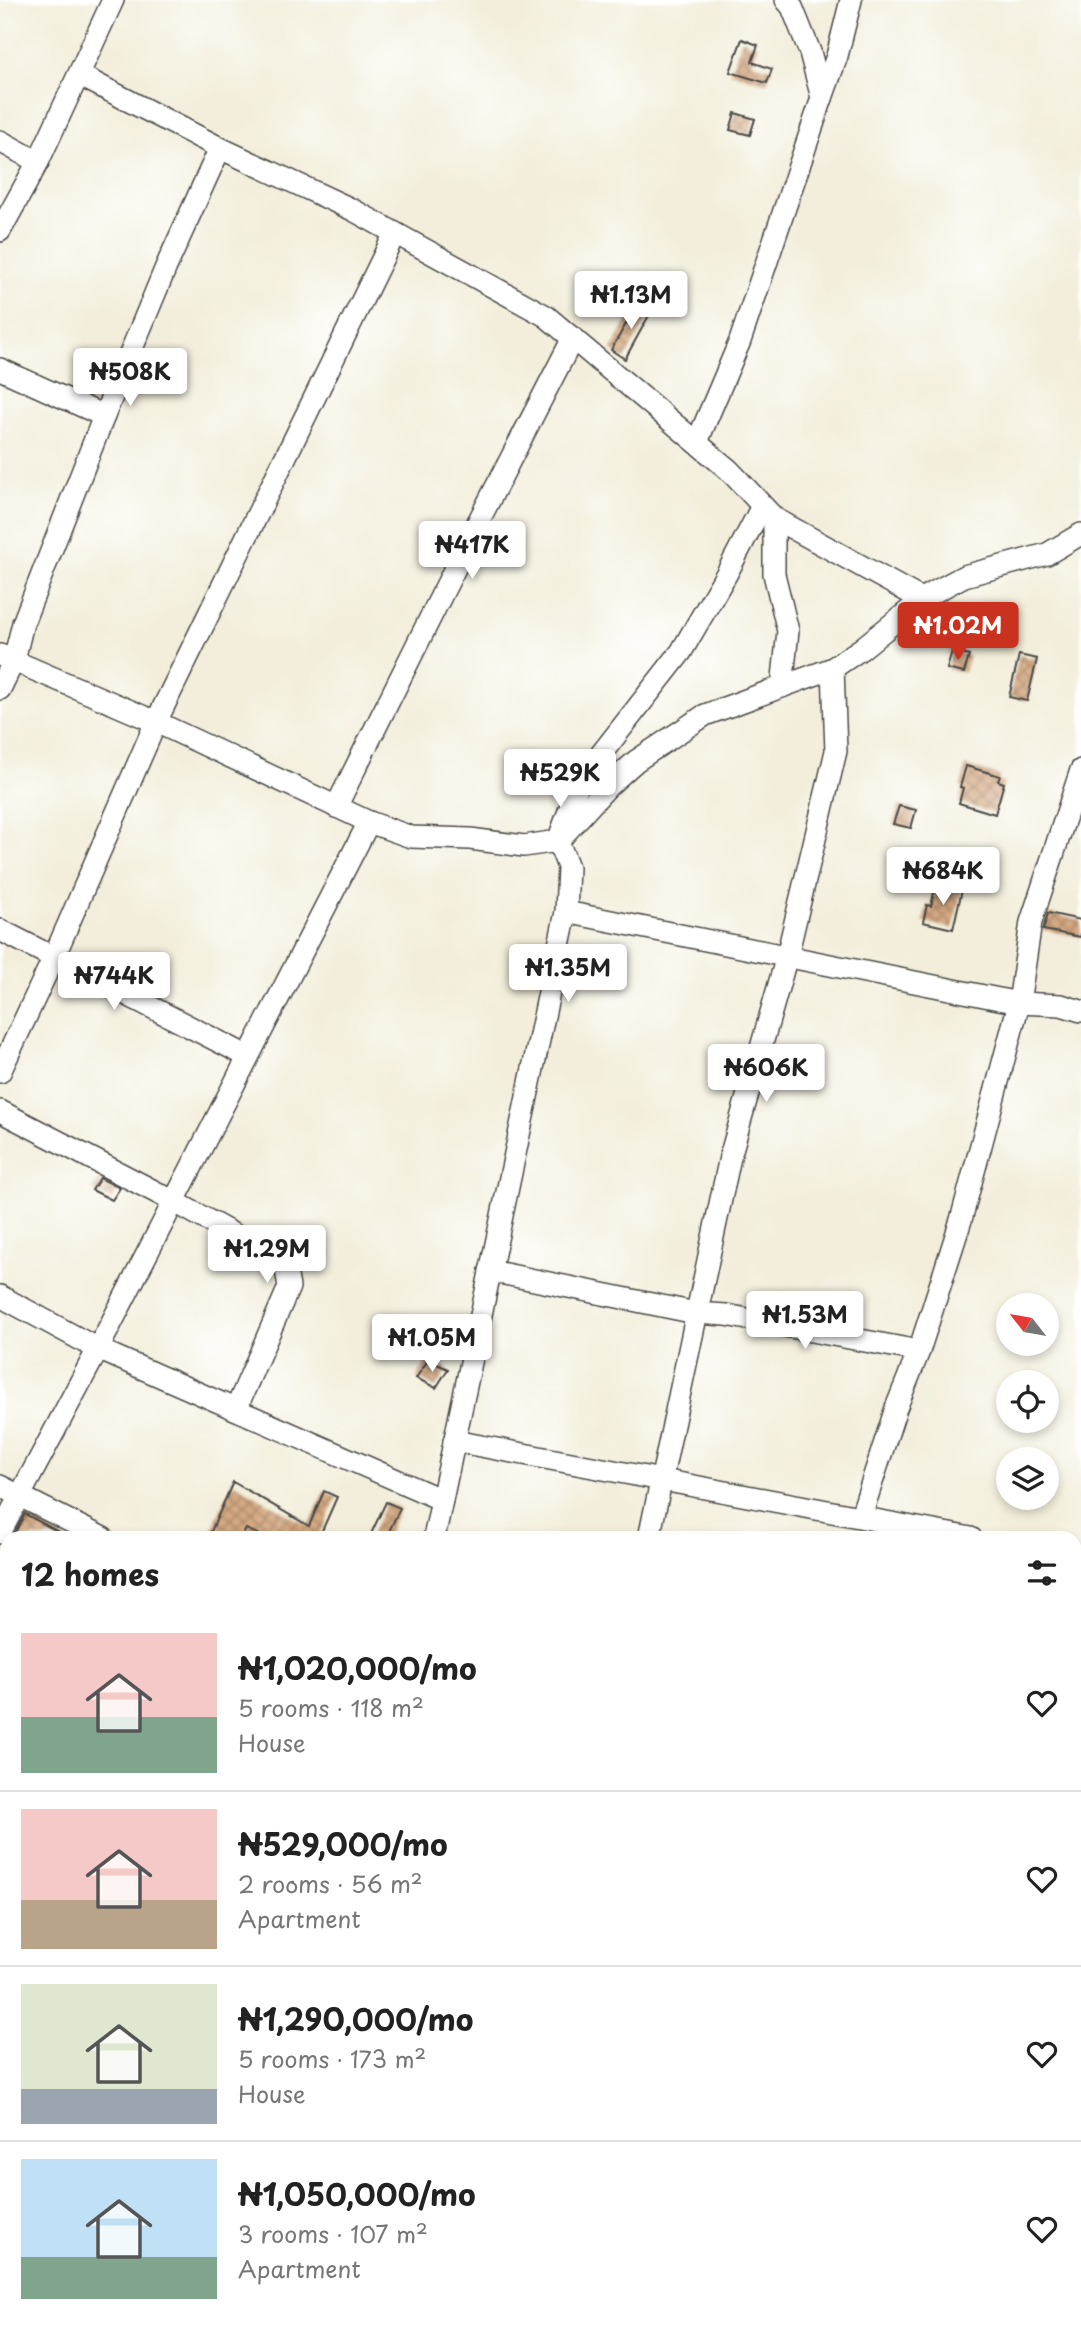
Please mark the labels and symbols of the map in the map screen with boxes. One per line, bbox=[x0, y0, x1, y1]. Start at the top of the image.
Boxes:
pin: ₦1.13M bbox=[574, 272, 688, 331]
pin: ₦508K bbox=[81, 348, 179, 408]
pin: ₦417K bbox=[423, 522, 521, 581]
pin: ₦1.02M bbox=[901, 602, 1015, 662]
pin: ₦529K bbox=[511, 750, 609, 809]
pin: ₦684K bbox=[894, 848, 992, 907]
pin: ₦1.35M bbox=[511, 944, 625, 1004]
pin: ₦744K bbox=[65, 953, 163, 1012]
pin: ₦606K bbox=[717, 1044, 815, 1104]
pin: ₦1.29M bbox=[210, 1226, 324, 1285]
pin: ₦1.53M bbox=[748, 1292, 862, 1351]
north arrow bbox=[996, 1293, 1059, 1356]
pin: ₦1.05M bbox=[375, 1314, 489, 1374]

